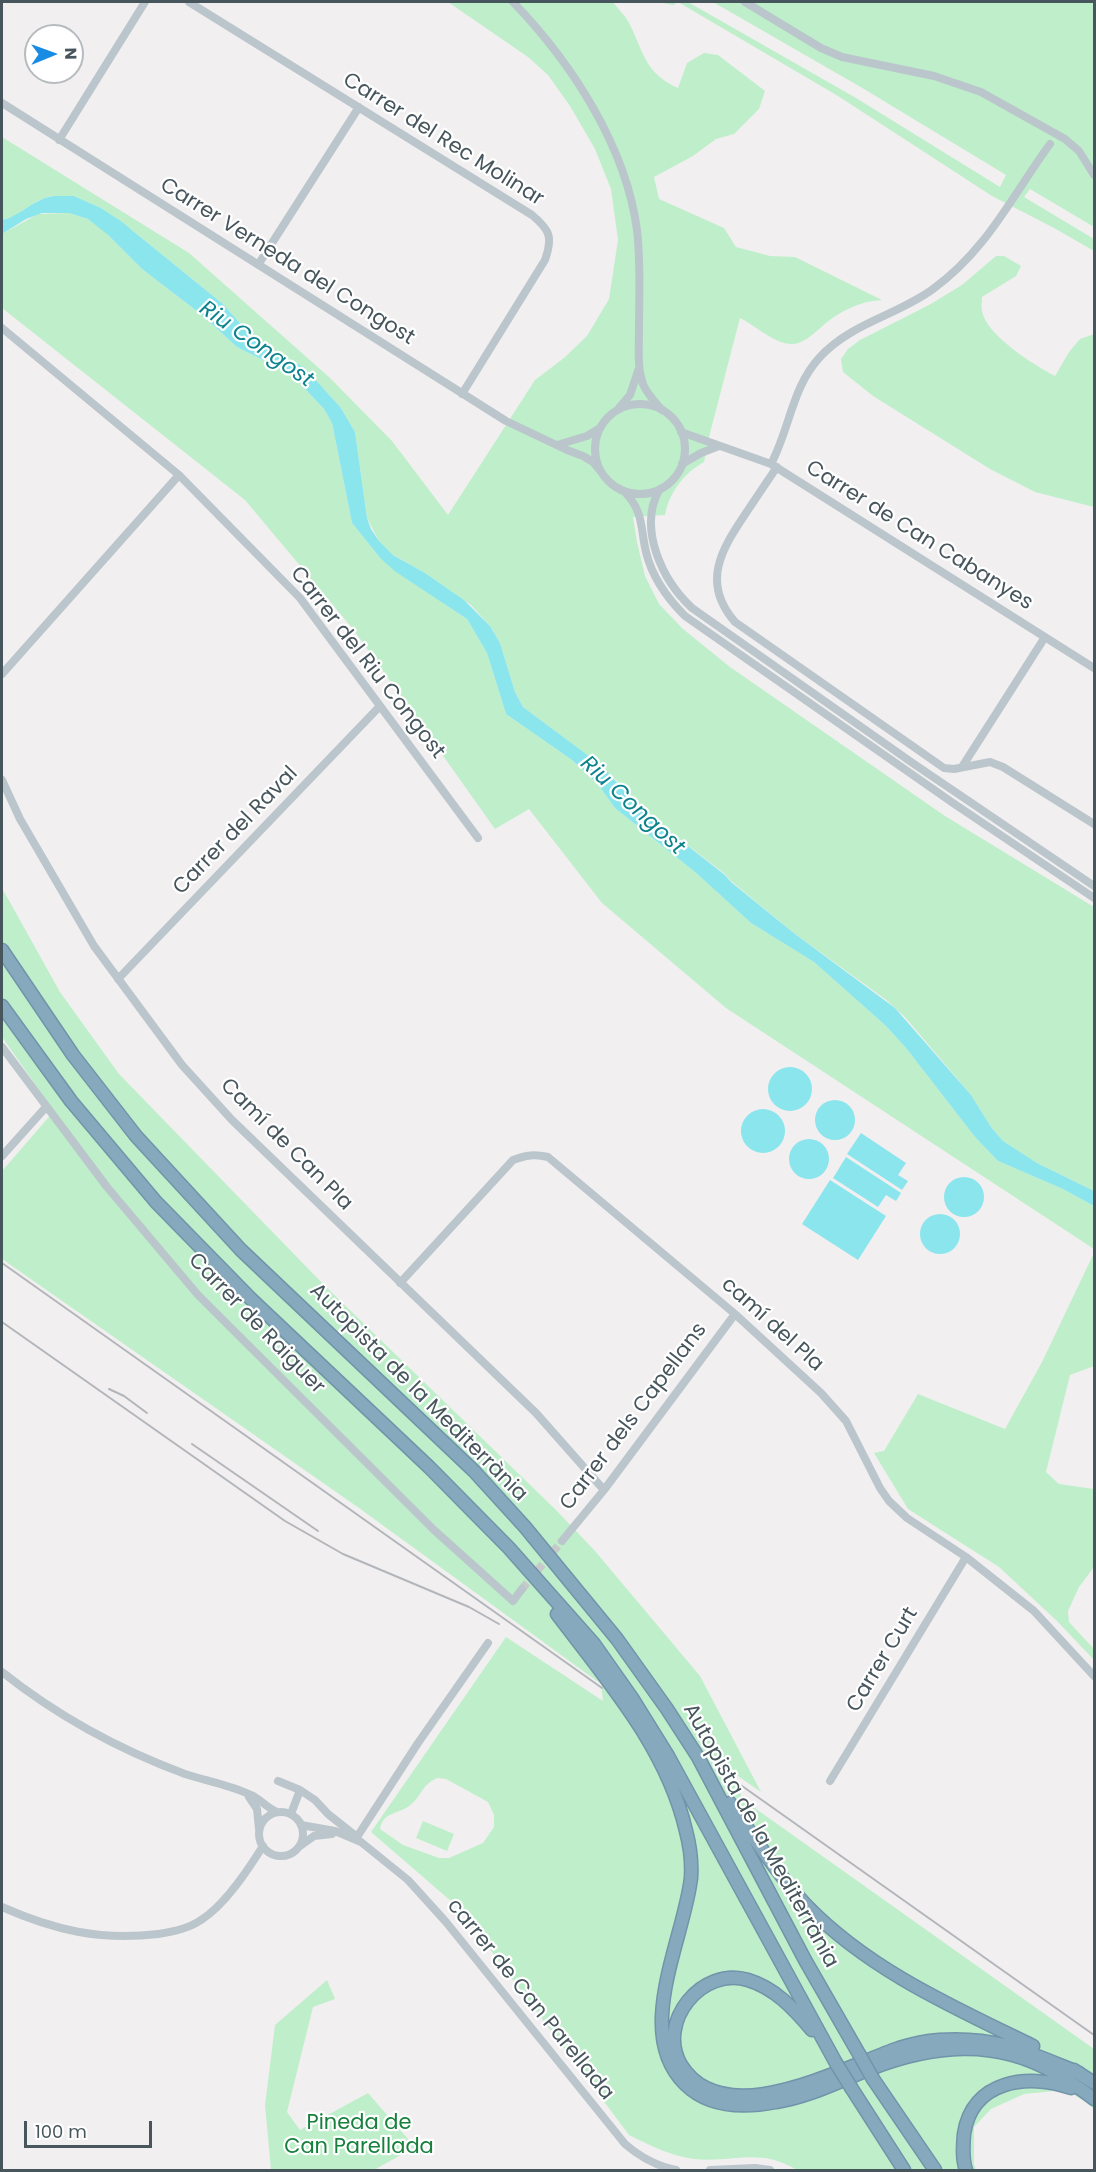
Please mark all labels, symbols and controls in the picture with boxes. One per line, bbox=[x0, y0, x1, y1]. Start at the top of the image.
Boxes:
north arrow bbox=[24, 24, 84, 84]
text: N bbox=[59, 47, 82, 60]
street label: Carrer del Rec Molinar bbox=[338, 68, 548, 212]
street label: Carrer Verneda del Congost bbox=[155, 173, 419, 351]
water label: Riu Congost bbox=[194, 296, 318, 394]
street label: Carrer de Can Cabanyes bbox=[801, 456, 1037, 616]
street label: Carrer del Riu Congost bbox=[284, 562, 450, 764]
water label: Riu Congost bbox=[574, 751, 690, 861]
street label: Carrer del Raval bbox=[168, 762, 304, 900]
street label: Camí de Can Pla bbox=[215, 1074, 357, 1216]
street label: Carrer de Raiguer bbox=[182, 1248, 330, 1400]
street label: camí del Pla bbox=[716, 1273, 828, 1377]
street label: Autopista de la Mediterrània bbox=[304, 1279, 532, 1507]
street label: Carrer dels Capellans bbox=[555, 1318, 713, 1516]
street label: Carrer Curt bbox=[842, 1603, 924, 1717]
street label: Autopista de la Mediterrània bbox=[677, 1700, 843, 1972]
street label: carrer de Can Parellada bbox=[441, 1894, 619, 2106]
scale bar bbox=[27, 2109, 154, 2147]
park label: Pineda de Can Parellada bbox=[284, 2111, 434, 2161]
text: 100 m bbox=[35, 2119, 87, 2144]

